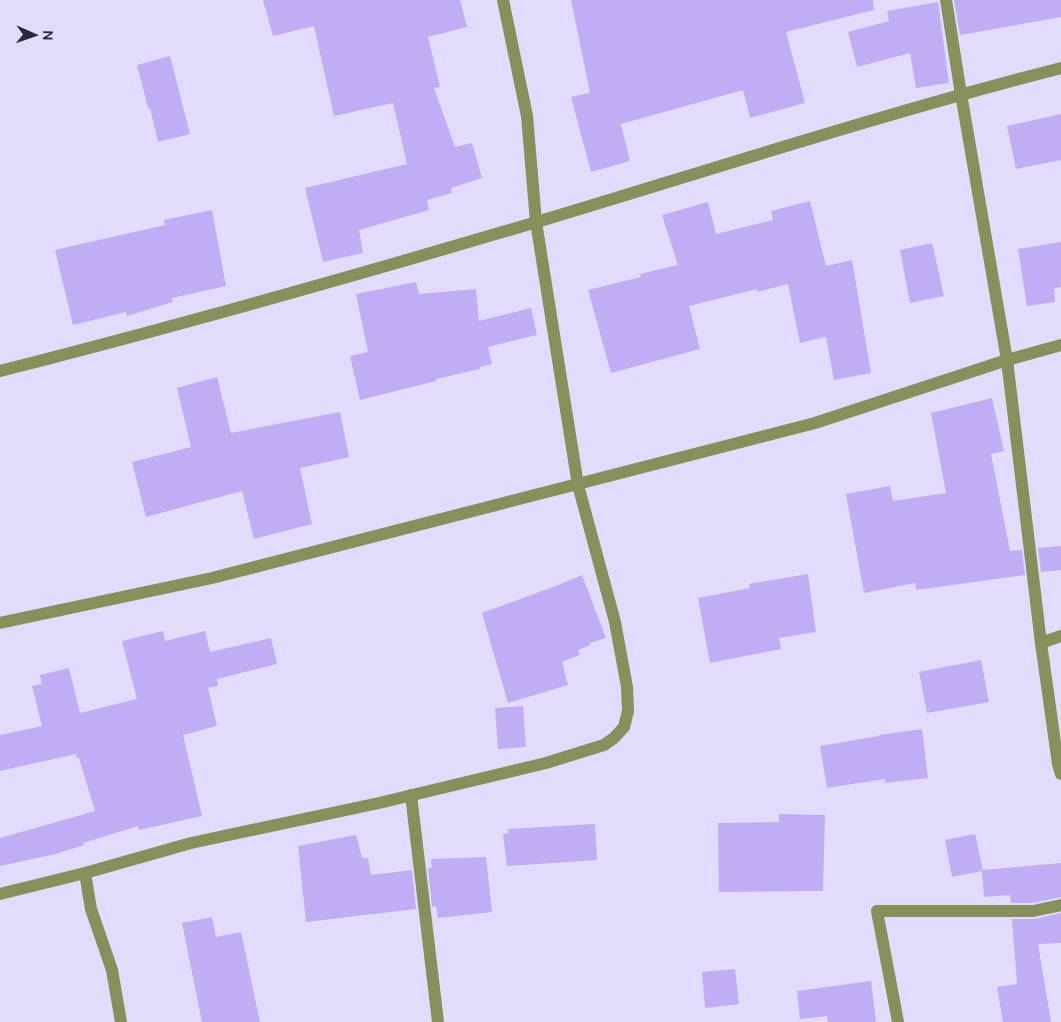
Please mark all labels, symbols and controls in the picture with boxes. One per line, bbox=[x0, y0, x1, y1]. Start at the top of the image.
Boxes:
north arrow bbox=[10, 10, 60, 60]
text: N bbox=[40, 30, 56, 41]

